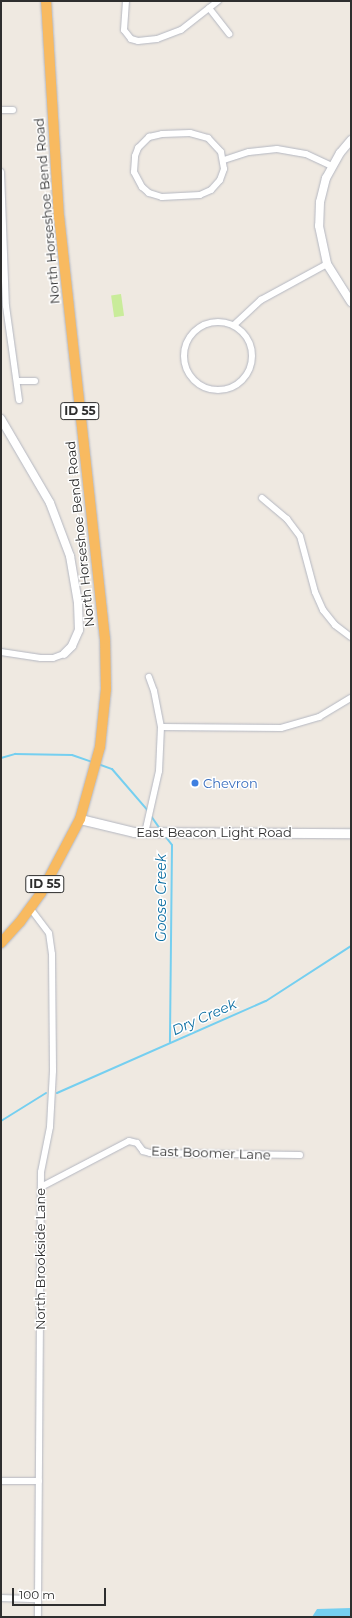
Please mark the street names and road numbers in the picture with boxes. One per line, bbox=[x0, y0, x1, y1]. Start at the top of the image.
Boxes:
street label: North Horseshoe Bend Road bbox=[31, 117, 63, 305]
road number: ID 55 bbox=[60, 401, 100, 421]
street label: North Horseshoe Bend Road bbox=[62, 440, 98, 628]
street label: East Beacon Light Road bbox=[136, 824, 292, 840]
road number: ID 55 bbox=[25, 874, 65, 894]
street label: East Boomer Lane bbox=[151, 1143, 271, 1163]
street label: North Brookside Lane bbox=[32, 1188, 48, 1330]

